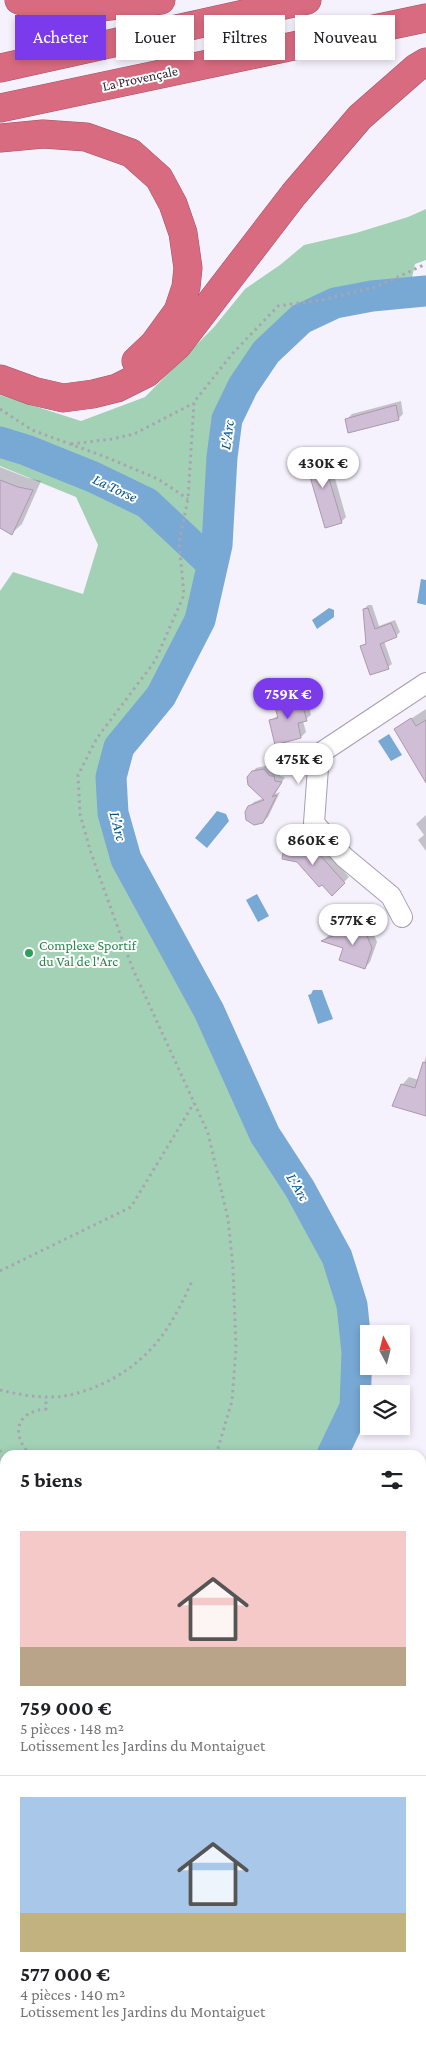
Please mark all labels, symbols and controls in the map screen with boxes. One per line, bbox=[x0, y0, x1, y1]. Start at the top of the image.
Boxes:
chip: Acheter bbox=[15, 15, 106, 60]
chip: Louer bbox=[116, 15, 194, 60]
chip: Filtres bbox=[204, 15, 285, 60]
chip: Nouveau bbox=[295, 15, 395, 60]
street label: La Provençale bbox=[101, 62, 179, 94]
water label: L'Arc bbox=[217, 419, 237, 451]
pin: 430K € bbox=[282, 446, 364, 489]
text: 430K € bbox=[298, 454, 348, 471]
water label: La Torse bbox=[90, 471, 140, 505]
pin: 759K € bbox=[247, 678, 329, 720]
text: 759K € bbox=[264, 685, 312, 702]
pin: 475K € bbox=[258, 742, 340, 785]
text: 475K € bbox=[275, 750, 323, 767]
water label: L'Arc bbox=[107, 810, 130, 843]
pin: 860K € bbox=[272, 824, 354, 866]
text: 860K € bbox=[287, 831, 339, 848]
pin: 577K € bbox=[312, 904, 394, 946]
text: 577K € bbox=[330, 911, 376, 928]
place label: Complexe Sportif du Val de l'Arc bbox=[39, 937, 137, 969]
marker: Complexe Sportif du Val de l'Arc bbox=[23, 947, 35, 959]
water label: L'Arc bbox=[284, 1170, 313, 1204]
north arrow bbox=[360, 1325, 410, 1375]
map controls bbox=[360, 1325, 410, 1435]
button: layers bbox=[360, 1385, 410, 1435]
icon: filters bbox=[378, 1466, 406, 1494]
text: 5 biens bbox=[20, 1468, 82, 1492]
icon: home bbox=[168, 1564, 258, 1654]
text: 759 000 € bbox=[20, 1696, 112, 1720]
text: 5 pièces · 148 m² bbox=[20, 1720, 124, 1737]
text: Lotissement les Jardins du Montaiguet bbox=[20, 1737, 265, 1754]
icon: home bbox=[168, 1829, 258, 1919]
text: 577 000 € bbox=[20, 1962, 110, 1986]
text: 4 pièces · 140 m² bbox=[20, 1986, 125, 2003]
text: Lotissement les Jardins du Montaiguet bbox=[20, 2003, 265, 2020]

